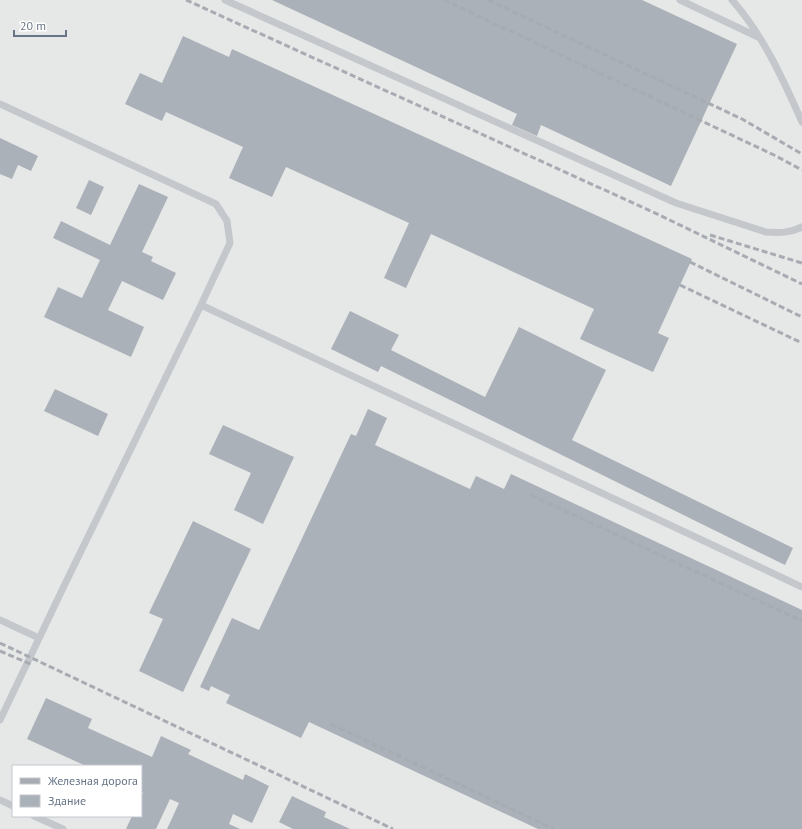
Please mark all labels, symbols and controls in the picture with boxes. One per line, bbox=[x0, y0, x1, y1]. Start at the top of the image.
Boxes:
scale bar bbox=[14, 12, 66, 38]
text: 20 m bbox=[20, 18, 46, 33]
legend bbox=[12, 765, 142, 817]
text: Железная дорога bbox=[47, 773, 138, 788]
text: Здание bbox=[48, 793, 86, 808]

